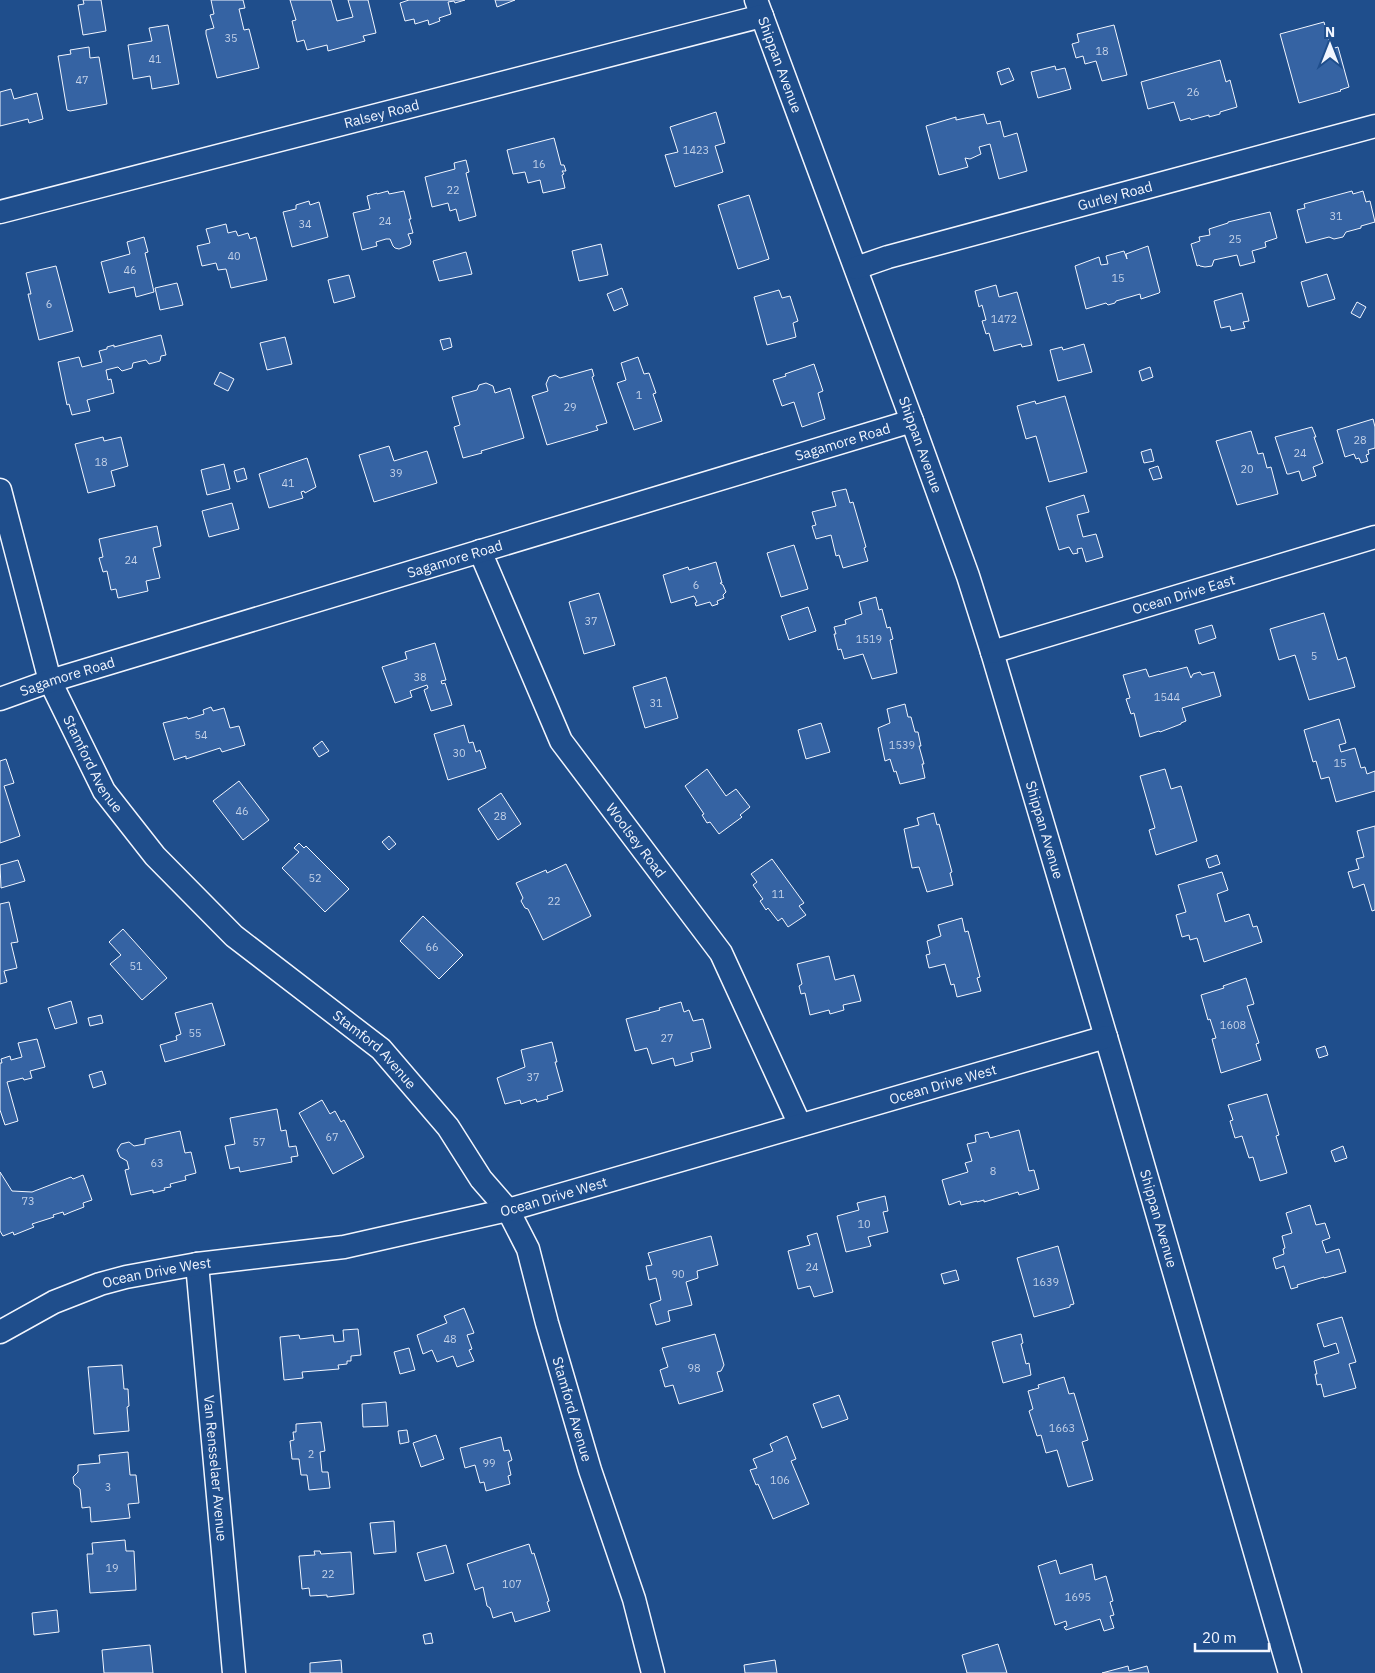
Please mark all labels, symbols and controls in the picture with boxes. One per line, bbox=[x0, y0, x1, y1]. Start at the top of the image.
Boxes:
street label: Shippan Avenue bbox=[754, 14, 806, 116]
north arrow bbox=[1305, 20, 1355, 70]
text: N bbox=[1325, 23, 1335, 41]
house number: 35 bbox=[224, 31, 238, 45]
house number: 18 bbox=[1095, 44, 1109, 58]
house number: 41 bbox=[148, 52, 162, 66]
house number: 47 bbox=[75, 73, 89, 87]
house number: 26 bbox=[1186, 85, 1200, 99]
street label: Ralsey Road bbox=[342, 96, 421, 132]
house number: 1423 bbox=[683, 143, 709, 157]
house number: 16 bbox=[532, 157, 546, 171]
street label: Gurley Road bbox=[1076, 177, 1155, 215]
house number: 22 bbox=[446, 183, 460, 197]
house number: 31 bbox=[1329, 209, 1343, 223]
house number: 24 bbox=[378, 214, 392, 228]
house number: 34 bbox=[298, 217, 312, 231]
house number: 25 bbox=[1228, 232, 1242, 246]
house number: 40 bbox=[227, 249, 241, 263]
house number: 46 bbox=[123, 263, 137, 277]
house number: 15 bbox=[1111, 271, 1125, 285]
house number: 6 bbox=[46, 297, 52, 311]
house number: 1472 bbox=[991, 312, 1017, 326]
house number: 1 bbox=[636, 388, 643, 402]
street label: Shippan Avenue bbox=[895, 394, 946, 496]
house number: 29 bbox=[563, 400, 577, 414]
street label: Sagamore Road bbox=[793, 419, 892, 465]
house number: 28 bbox=[1353, 433, 1367, 447]
house number: 24 bbox=[1293, 446, 1307, 460]
house number: 18 bbox=[94, 455, 108, 469]
house number: 20 bbox=[1240, 462, 1254, 476]
house number: 39 bbox=[389, 466, 403, 480]
house number: 41 bbox=[281, 476, 295, 490]
street label: Sagamore Road bbox=[405, 536, 505, 582]
house number: 24 bbox=[124, 553, 138, 567]
street label: Ocean Drive East bbox=[1130, 571, 1237, 618]
house number: 6 bbox=[693, 578, 699, 592]
house number: 37 bbox=[584, 614, 598, 628]
house number: 1519 bbox=[856, 632, 882, 646]
house number: 5 bbox=[1311, 649, 1317, 663]
street label: Sagamore Road bbox=[17, 653, 117, 700]
house number: 38 bbox=[413, 670, 427, 684]
house number: 1544 bbox=[1154, 690, 1181, 704]
house number: 31 bbox=[649, 696, 663, 710]
street label: Stamford Avenue bbox=[59, 712, 127, 817]
house number: 54 bbox=[194, 728, 208, 742]
house number: 1539 bbox=[889, 738, 915, 752]
house number: 30 bbox=[452, 746, 466, 760]
house number: 15 bbox=[1333, 756, 1347, 770]
street label: Shippan Avenue bbox=[1022, 779, 1068, 881]
street label: Woolsey Road bbox=[602, 800, 670, 881]
house number: 46 bbox=[235, 804, 249, 818]
house number: 28 bbox=[493, 809, 507, 823]
house number: 52 bbox=[308, 871, 322, 885]
house number: 11 bbox=[771, 887, 785, 901]
house number: 22 bbox=[547, 894, 561, 908]
house number: 66 bbox=[425, 940, 439, 954]
house number: 51 bbox=[129, 959, 143, 973]
street label: Stamford Avenue bbox=[329, 1006, 420, 1093]
house number: 1608 bbox=[1220, 1018, 1246, 1032]
house number: 55 bbox=[188, 1026, 202, 1040]
house number: 27 bbox=[660, 1031, 674, 1045]
street label: Ocean Drive West bbox=[887, 1060, 999, 1108]
house number: 37 bbox=[526, 1070, 540, 1084]
house number: 67 bbox=[325, 1130, 339, 1144]
house number: 57 bbox=[252, 1135, 266, 1149]
house number: 63 bbox=[150, 1156, 164, 1170]
house number: 8 bbox=[990, 1164, 996, 1178]
street label: Shippan Avenue bbox=[1136, 1167, 1181, 1270]
street label: Ocean Drive West bbox=[498, 1173, 610, 1220]
house number: 73 bbox=[21, 1194, 35, 1208]
house number: 10 bbox=[857, 1217, 871, 1231]
street label: Ocean Drive West bbox=[100, 1253, 212, 1292]
house number: 24 bbox=[805, 1260, 819, 1274]
house number: 90 bbox=[671, 1267, 685, 1281]
house number: 1639 bbox=[1033, 1275, 1059, 1289]
house number: 48 bbox=[443, 1332, 457, 1346]
street label: Stamford Avenue bbox=[548, 1355, 596, 1464]
house number: 98 bbox=[687, 1361, 701, 1375]
street label: Van Rensselaer Avenue bbox=[200, 1394, 231, 1542]
house number: 1663 bbox=[1049, 1421, 1075, 1435]
house number: 2 bbox=[308, 1447, 314, 1461]
house number: 99 bbox=[482, 1456, 496, 1470]
house number: 106 bbox=[770, 1473, 790, 1487]
house number: 3 bbox=[105, 1480, 111, 1494]
house number: 19 bbox=[105, 1561, 119, 1575]
house number: 22 bbox=[321, 1567, 335, 1581]
house number: 107 bbox=[502, 1577, 522, 1591]
house number: 1695 bbox=[1065, 1590, 1091, 1604]
scale bar bbox=[1195, 1620, 1269, 1652]
text: 20 m bbox=[1202, 1628, 1237, 1647]

